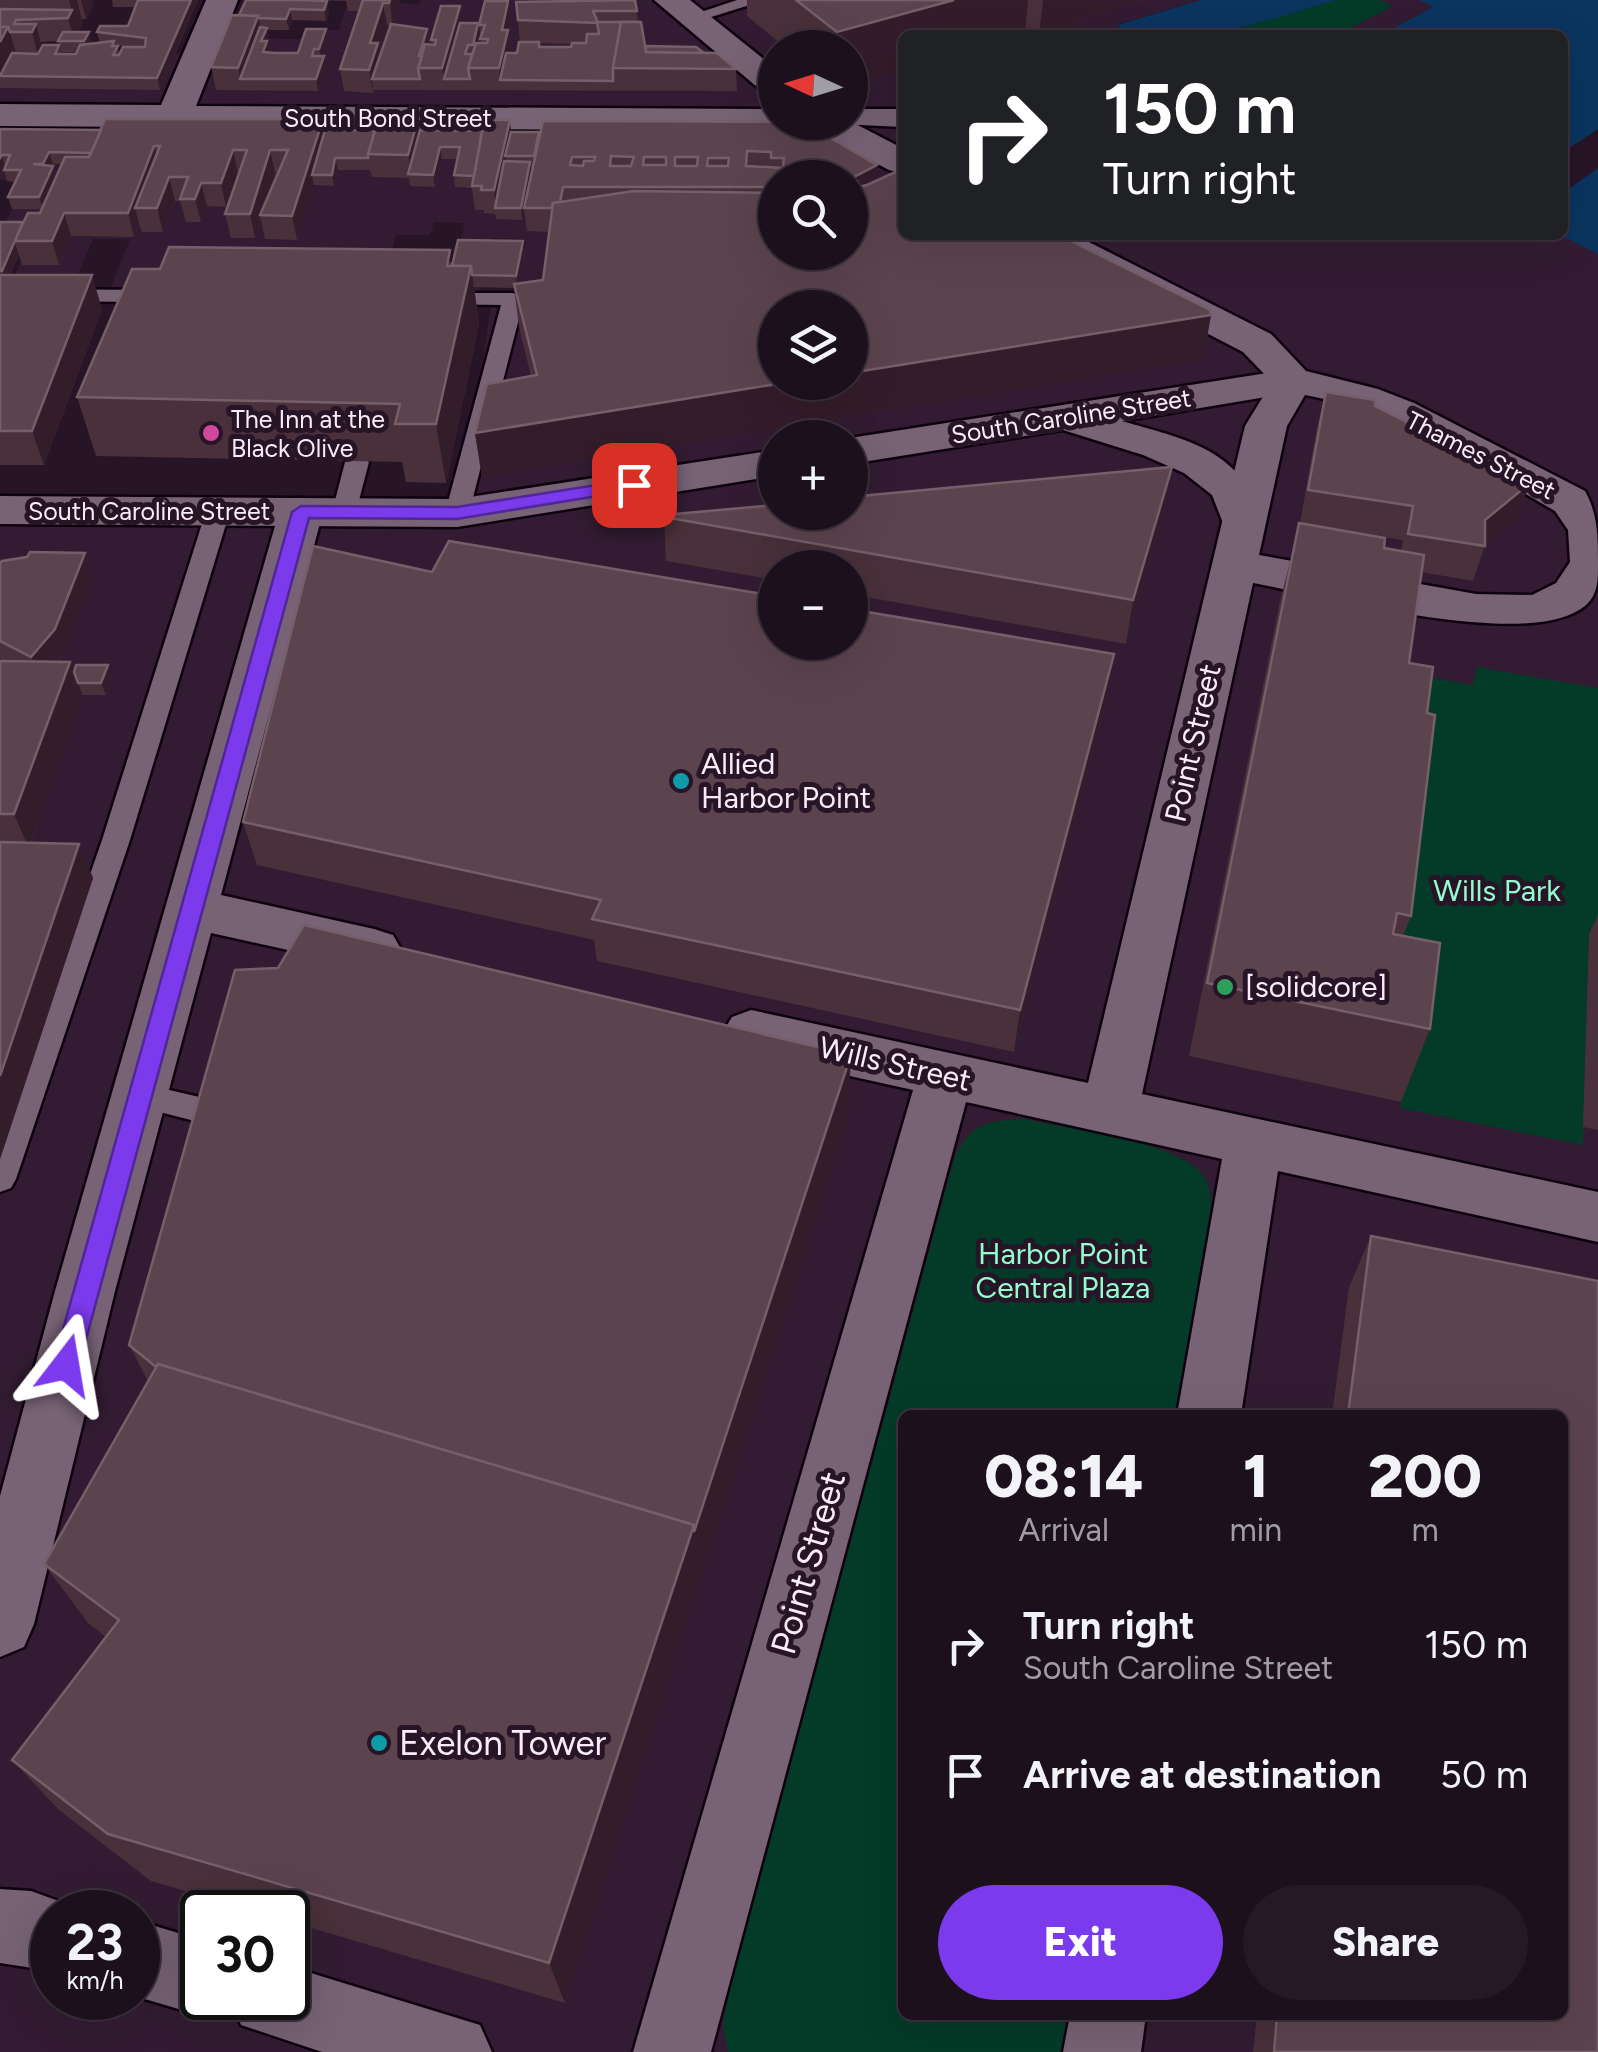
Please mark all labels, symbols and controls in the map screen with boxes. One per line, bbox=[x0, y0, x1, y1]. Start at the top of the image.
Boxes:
north arrow bbox=[758, 30, 868, 140]
map controls bbox=[758, 30, 868, 660]
text: 150 m bbox=[1103, 66, 1296, 151]
icon: right bbox=[938, 70, 1068, 200]
street label: South Bond Street bbox=[284, 103, 492, 133]
text: Turn right bbox=[1103, 151, 1296, 205]
button: search bbox=[758, 160, 868, 270]
button: layers bbox=[758, 290, 868, 400]
street label: South Caroline Street bbox=[949, 382, 1193, 450]
place label: The Inn at the Black Olive bbox=[231, 404, 385, 463]
street label: Thames Street bbox=[1401, 405, 1561, 505]
button: + bbox=[758, 420, 868, 530]
marker: The Inn at the Black Olive bbox=[200, 422, 222, 444]
pin bbox=[592, 443, 677, 528]
icon: arrive bbox=[607, 458, 662, 513]
street label: South Caroline Street bbox=[28, 496, 270, 526]
button: − bbox=[758, 550, 868, 660]
street label: Point Street bbox=[1156, 660, 1229, 825]
place label: Allied Harbor Point bbox=[701, 745, 871, 816]
marker: Allied Harbor Point bbox=[670, 770, 692, 792]
park label: Wills Park bbox=[1433, 872, 1561, 909]
place label: [solidcore] bbox=[1245, 968, 1387, 1005]
marker: [solidcore] bbox=[1214, 976, 1236, 998]
street label: Wills Street bbox=[816, 1028, 974, 1099]
park label: Harbor Point Central Plaza bbox=[976, 1235, 1150, 1306]
position arrow bbox=[14, 1313, 118, 1417]
text: 08:14 bbox=[984, 1440, 1143, 1512]
text: 1 bbox=[1243, 1440, 1269, 1512]
text: 200 bbox=[1368, 1440, 1482, 1512]
street label: Point Street bbox=[762, 1467, 854, 1659]
text: Arrival bbox=[1019, 1511, 1109, 1549]
text: min bbox=[1230, 1511, 1282, 1549]
text: m bbox=[1411, 1511, 1439, 1549]
text: Turn right bbox=[1023, 1603, 1195, 1649]
icon: right bbox=[938, 1618, 993, 1673]
text: 150 m bbox=[1424, 1622, 1528, 1668]
text: South Caroline Street bbox=[1023, 1649, 1333, 1687]
place label: Exelon Tower bbox=[399, 1722, 607, 1764]
marker: Exelon Tower bbox=[368, 1732, 390, 1754]
icon: arrive bbox=[938, 1748, 993, 1803]
text: Arrive at destination bbox=[1023, 1752, 1381, 1798]
text: 50 m bbox=[1440, 1752, 1528, 1798]
button: Exit bbox=[938, 1885, 1223, 2000]
button: Share bbox=[1243, 1885, 1528, 2000]
speed limit sign: 30 bbox=[180, 1890, 310, 2020]
text: 23 bbox=[67, 1912, 123, 1973]
text: km/h bbox=[66, 1965, 124, 1995]

